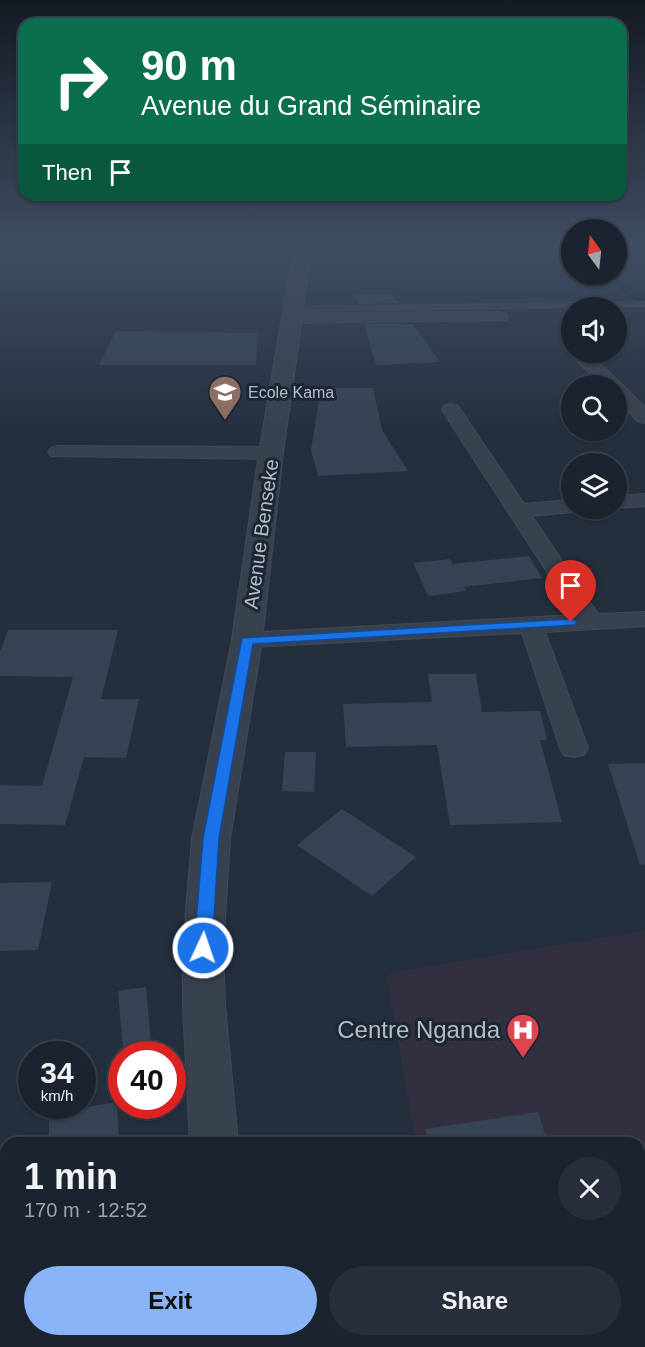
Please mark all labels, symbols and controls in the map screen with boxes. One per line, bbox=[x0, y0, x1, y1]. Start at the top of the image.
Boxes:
icon: right bbox=[42, 42, 120, 120]
text: 90 m bbox=[141, 42, 237, 89]
text: Avenue du Grand Séminaire bbox=[141, 91, 481, 121]
icon: arrive bbox=[104, 156, 137, 189]
text: Then bbox=[42, 160, 92, 185]
north arrow bbox=[561, 219, 627, 285]
map controls bbox=[561, 219, 627, 519]
button: sound bbox=[561, 297, 627, 363]
school or university icon: Ecole Kama bbox=[207, 374, 243, 421]
button: search bbox=[561, 375, 627, 441]
place label: Ecole Kama bbox=[248, 384, 334, 401]
button: layers bbox=[561, 453, 627, 519]
street label: Avenue Benseke bbox=[240, 458, 282, 610]
pin bbox=[545, 560, 596, 622]
icon: arrive bbox=[554, 569, 587, 602]
position arrow bbox=[171, 916, 235, 980]
hospital icon: Centre Nganda bbox=[505, 1012, 541, 1059]
place label: Centre Nganda bbox=[337, 1016, 501, 1043]
speed limit sign: 40 bbox=[108, 1041, 186, 1119]
text: 34 bbox=[40, 1056, 74, 1089]
text: km/h bbox=[41, 1087, 73, 1104]
text: 1 min bbox=[24, 1156, 118, 1197]
button: close bbox=[558, 1157, 621, 1220]
text: 170 m · 12:52 bbox=[24, 1199, 147, 1221]
button: Exit bbox=[24, 1266, 317, 1335]
button: Share bbox=[329, 1266, 621, 1335]

